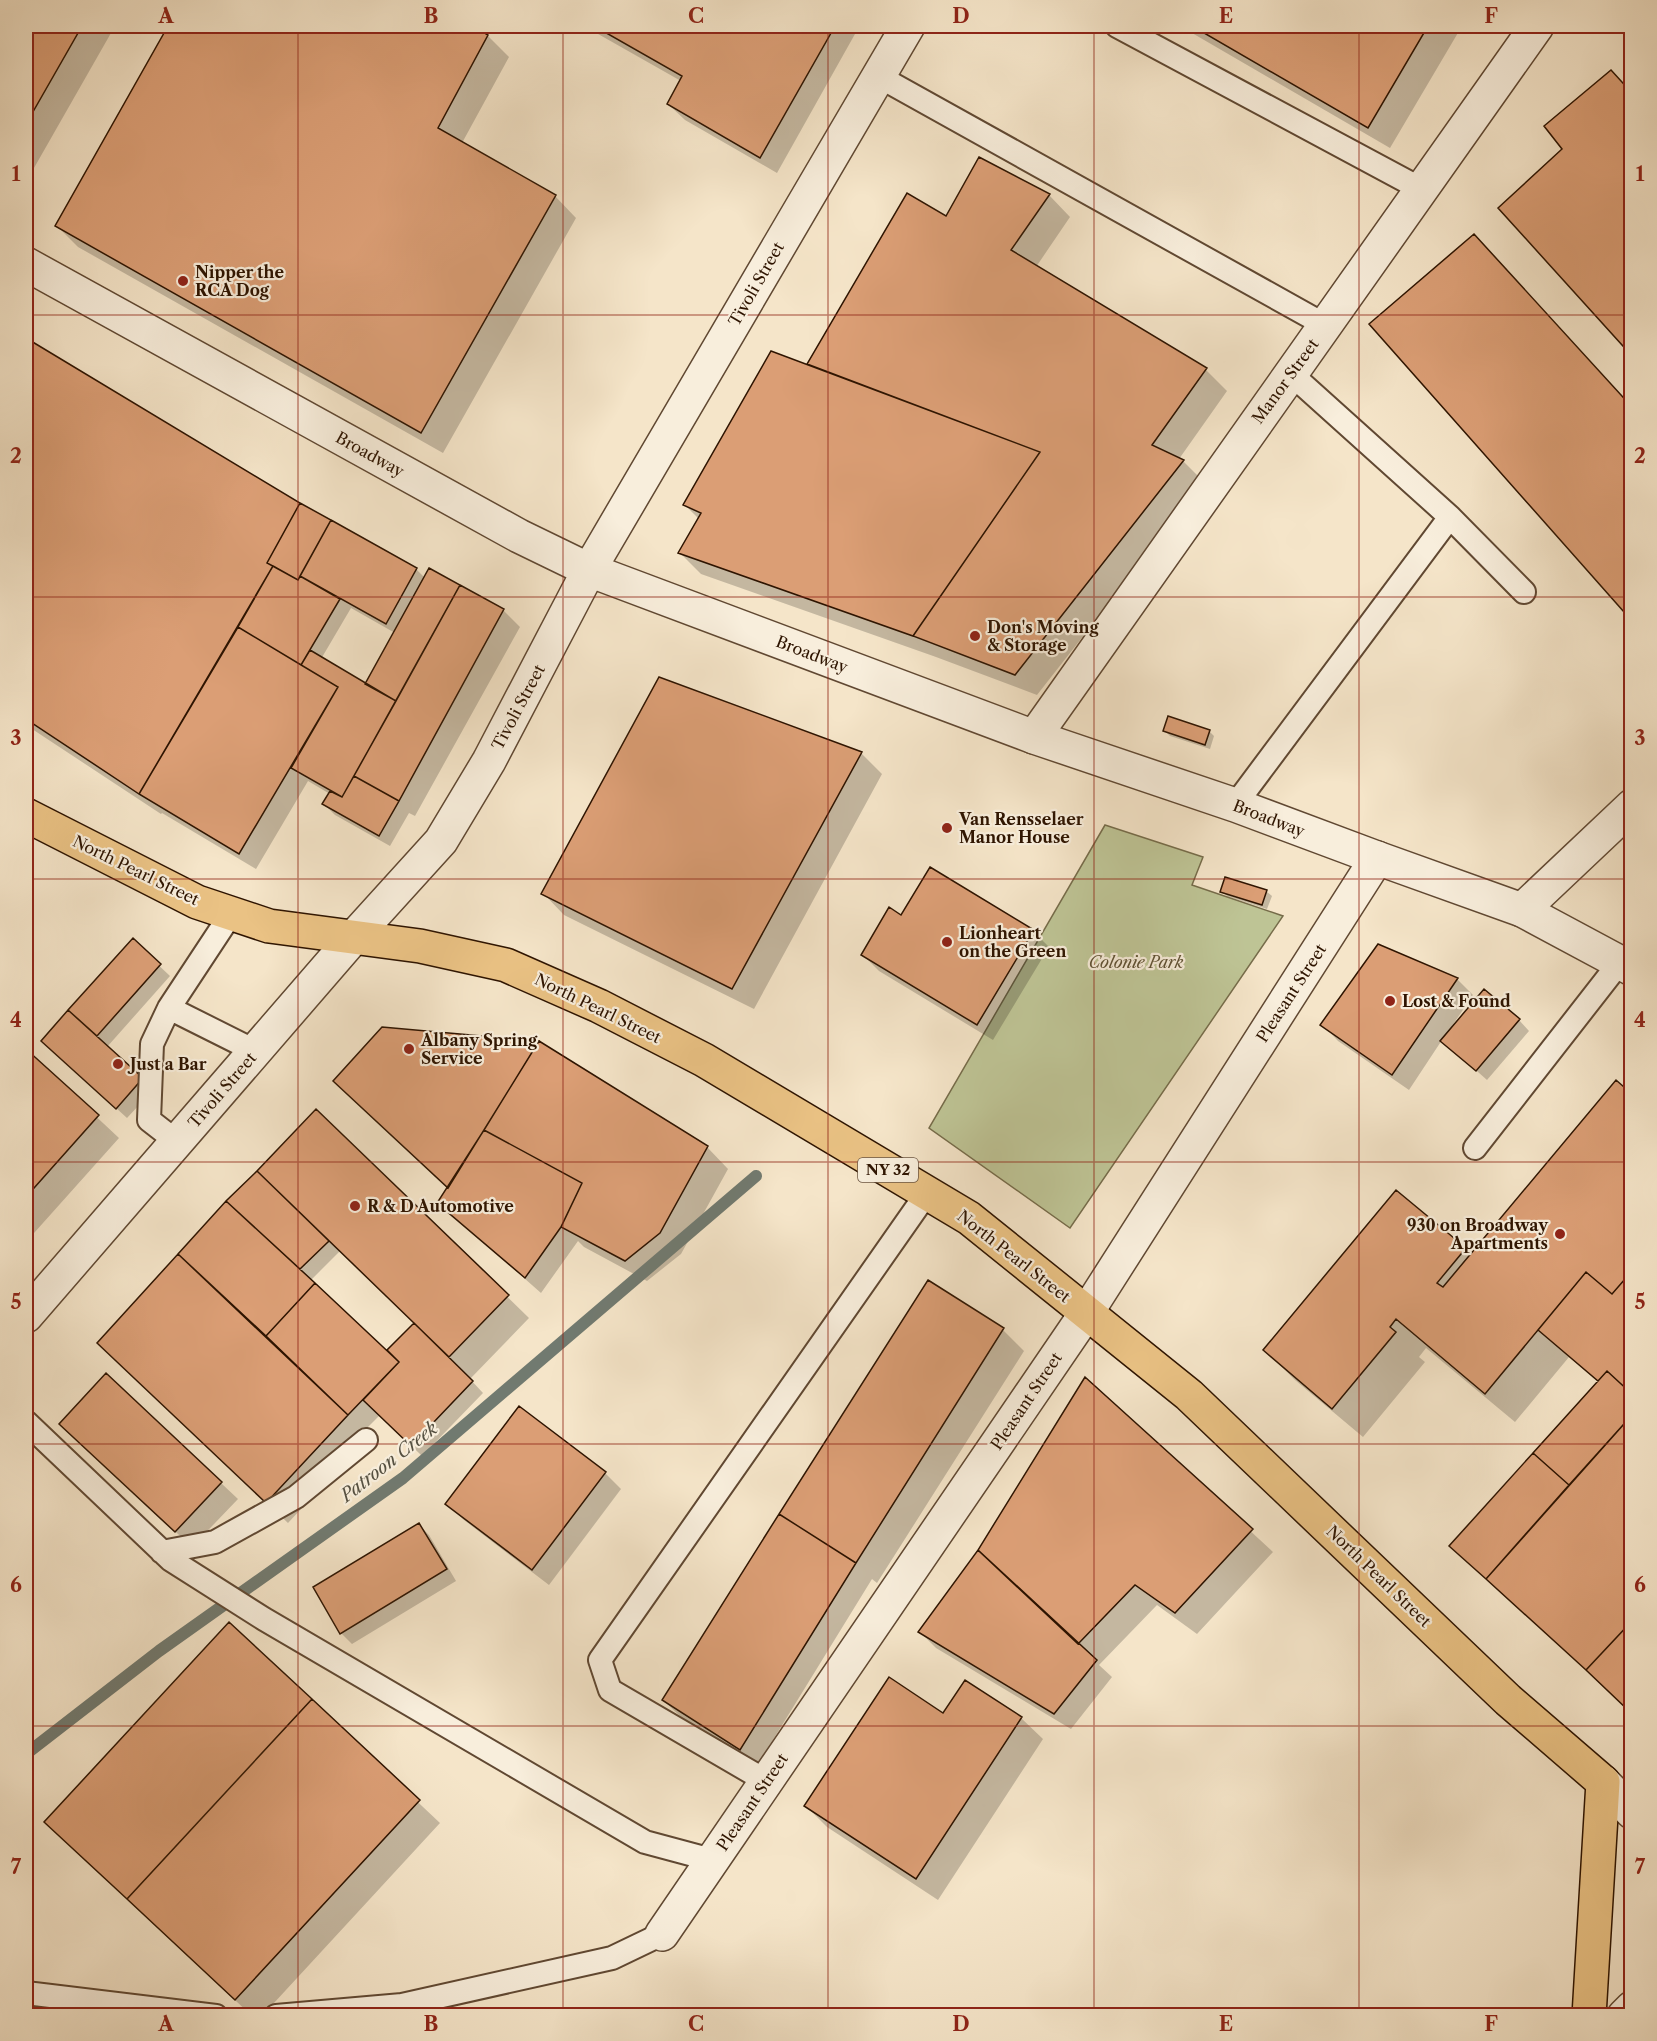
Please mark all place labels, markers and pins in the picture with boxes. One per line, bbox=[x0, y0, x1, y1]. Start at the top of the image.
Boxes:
place label: Nipper the RCA Dog bbox=[195, 262, 285, 300]
marker: Nipper the RCA Dog bbox=[176, 274, 190, 288]
place label: Don's Moving & Storage bbox=[987, 617, 1099, 655]
marker: Don's Moving & Storage bbox=[968, 629, 982, 643]
place label: Van Rensselaer Manor House bbox=[958, 809, 1084, 847]
marker: Van Rensselaer Manor House bbox=[940, 821, 954, 835]
place label: Lionheart on the Green bbox=[959, 923, 1066, 961]
marker: Lionheart on the Green bbox=[940, 935, 954, 949]
place label: Lost & Found bbox=[1402, 991, 1511, 1011]
marker: Lost & Found bbox=[1383, 994, 1397, 1008]
place label: Albany Spring Service bbox=[420, 1030, 538, 1068]
marker: Albany Spring Service bbox=[402, 1042, 416, 1056]
place label: Just a Bar bbox=[127, 1054, 207, 1074]
marker: Just a Bar bbox=[111, 1057, 125, 1071]
place label: R & D Automotive bbox=[367, 1196, 514, 1216]
marker: R & D Automotive bbox=[348, 1199, 362, 1213]
place label: 930 on Broadway Apartments bbox=[1407, 1215, 1549, 1253]
marker: 930 on Broadway Apartments bbox=[1553, 1227, 1567, 1241]

